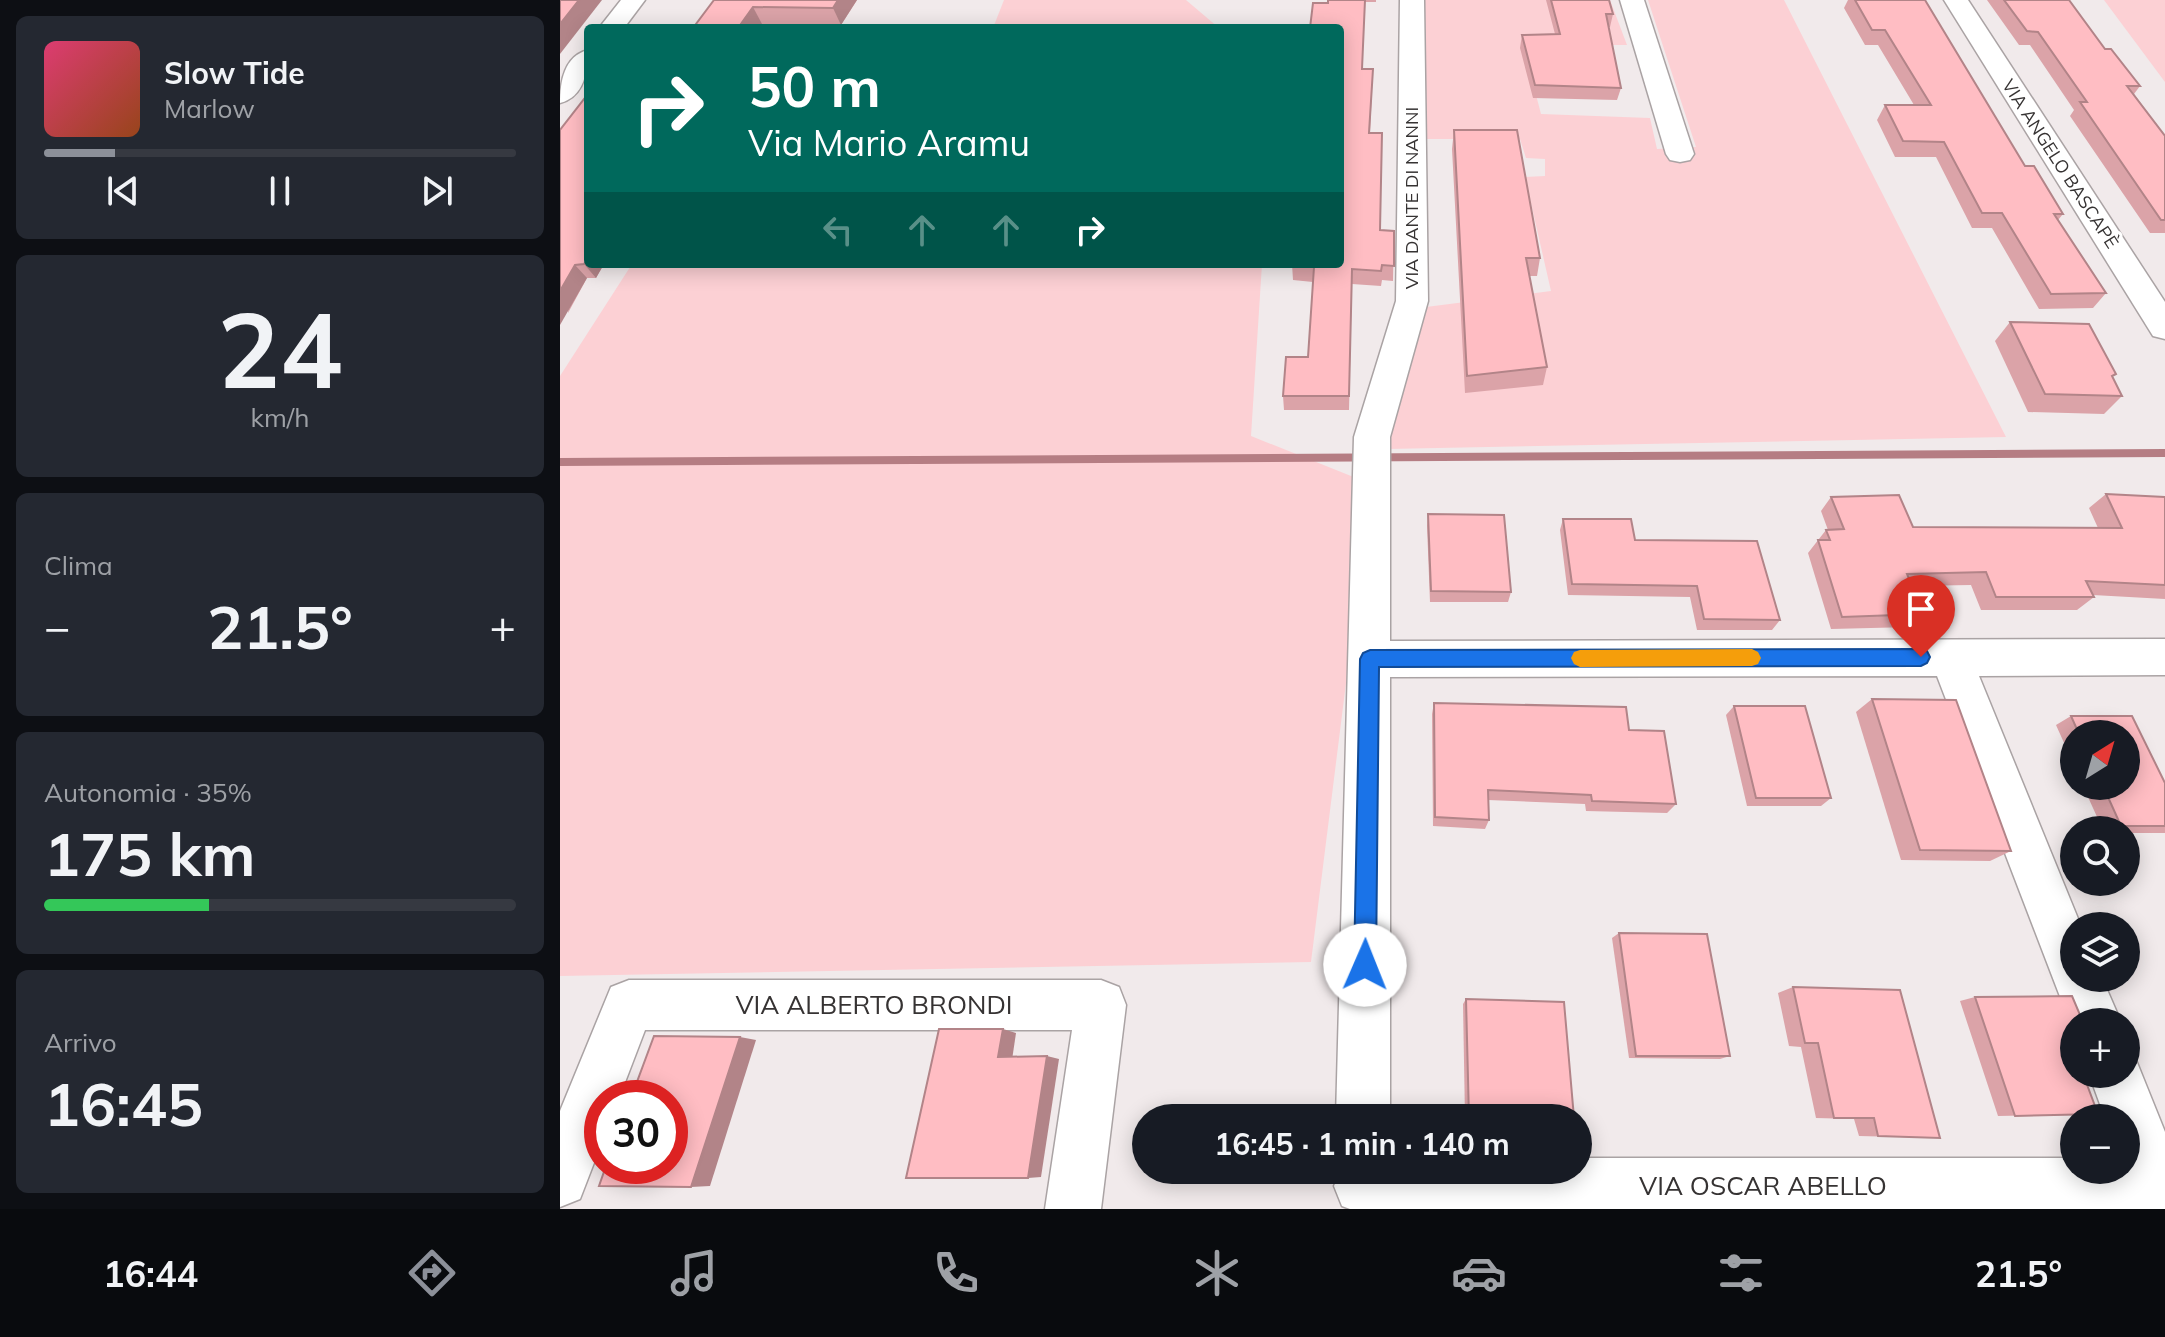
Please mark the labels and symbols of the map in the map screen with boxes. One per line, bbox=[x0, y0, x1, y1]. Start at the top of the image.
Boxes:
street label: VIA ANGELO BASCAPÈ bbox=[1997, 75, 2124, 253]
street label: VIA DANTE DI NANNI bbox=[1400, 107, 1423, 289]
pin bbox=[1887, 575, 1955, 657]
north arrow bbox=[2060, 720, 2140, 800]
position arrow bbox=[1323, 923, 1407, 1007]
street label: VIA ALBERTO BRONDI bbox=[735, 988, 1013, 1021]
speed limit sign: 30 bbox=[584, 1080, 688, 1184]
street label: VIA OSCAR ABELLO bbox=[1639, 1169, 1887, 1202]

